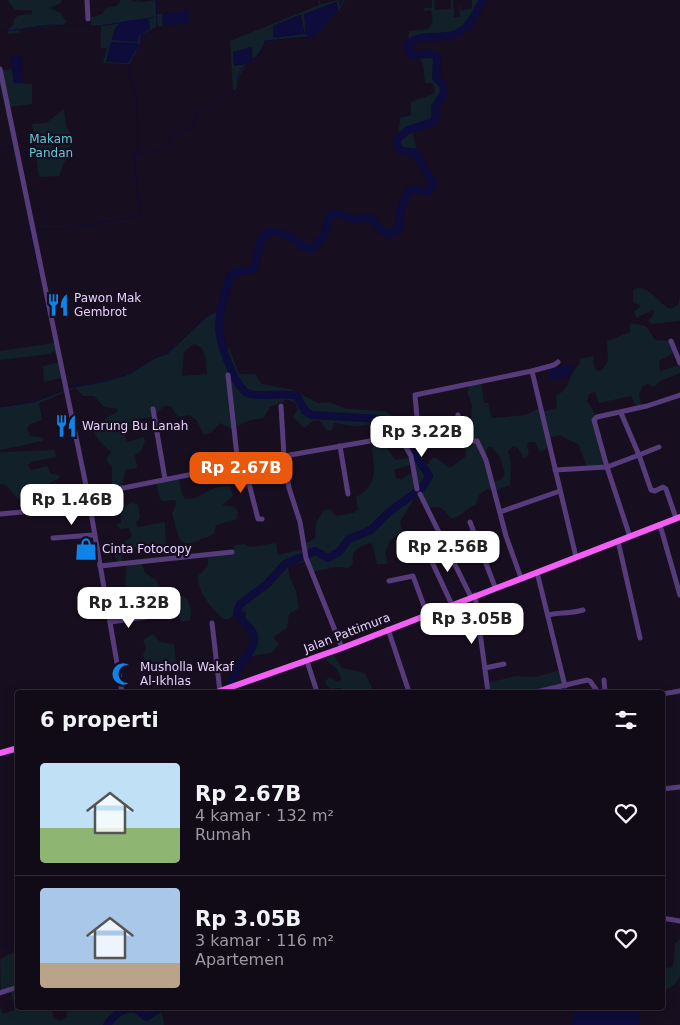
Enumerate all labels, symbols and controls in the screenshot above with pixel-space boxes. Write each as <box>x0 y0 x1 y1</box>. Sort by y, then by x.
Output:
park label: Makam Pandan <box>29 132 73 160</box>
place label: Pawon Mak Gembrot <box>74 291 141 319</box>
restaurant icon: Pawon Mak Gembrot <box>45 292 71 318</box>
restaurant icon: Warung Bu Lanah <box>53 413 79 439</box>
pin: Rp 3.22B <box>370 416 474 458</box>
place label: Warung Bu Lanah <box>82 419 188 433</box>
text: Rp 3.22B <box>381 422 463 441</box>
pin: Rp 2.67B <box>189 452 293 494</box>
text: Rp 2.67B <box>200 458 282 477</box>
pin: Rp 1.46B <box>20 484 124 526</box>
text: Rp 1.46B <box>31 490 113 509</box>
pin: Rp 2.56B <box>396 530 500 573</box>
shop icon: Cinta Fotocopy <box>73 536 99 562</box>
text: Rp 2.56B <box>407 537 489 556</box>
place label: Cinta Fotocopy <box>102 542 192 556</box>
pin: Rp 1.32B <box>77 586 181 629</box>
text: Rp 1.32B <box>88 593 170 612</box>
pin: Rp 3.05B <box>420 602 524 645</box>
text: Rp 3.05B <box>431 609 513 628</box>
street label: Jalan Pattimura <box>301 610 392 656</box>
place label: Musholla Wakaf Al-Ikhlas <box>140 660 235 688</box>
mosque icon: Musholla Wakaf Al-Ikhlas <box>110 661 136 687</box>
icon: filters <box>612 706 640 734</box>
text: 6 properti <box>40 708 159 732</box>
text: Rp 2.67B <box>195 782 301 806</box>
icon: home <box>80 783 140 843</box>
icon: heart <box>612 799 640 827</box>
text: 4 kamar · 132 m² <box>195 806 334 825</box>
text: Rumah <box>195 825 251 844</box>
text: Rp 3.05B <box>195 907 301 931</box>
icon: home <box>80 908 140 968</box>
icon: heart <box>612 924 640 952</box>
text: 3 kamar · 116 m² <box>195 931 334 950</box>
text: Apartemen <box>195 950 284 969</box>

